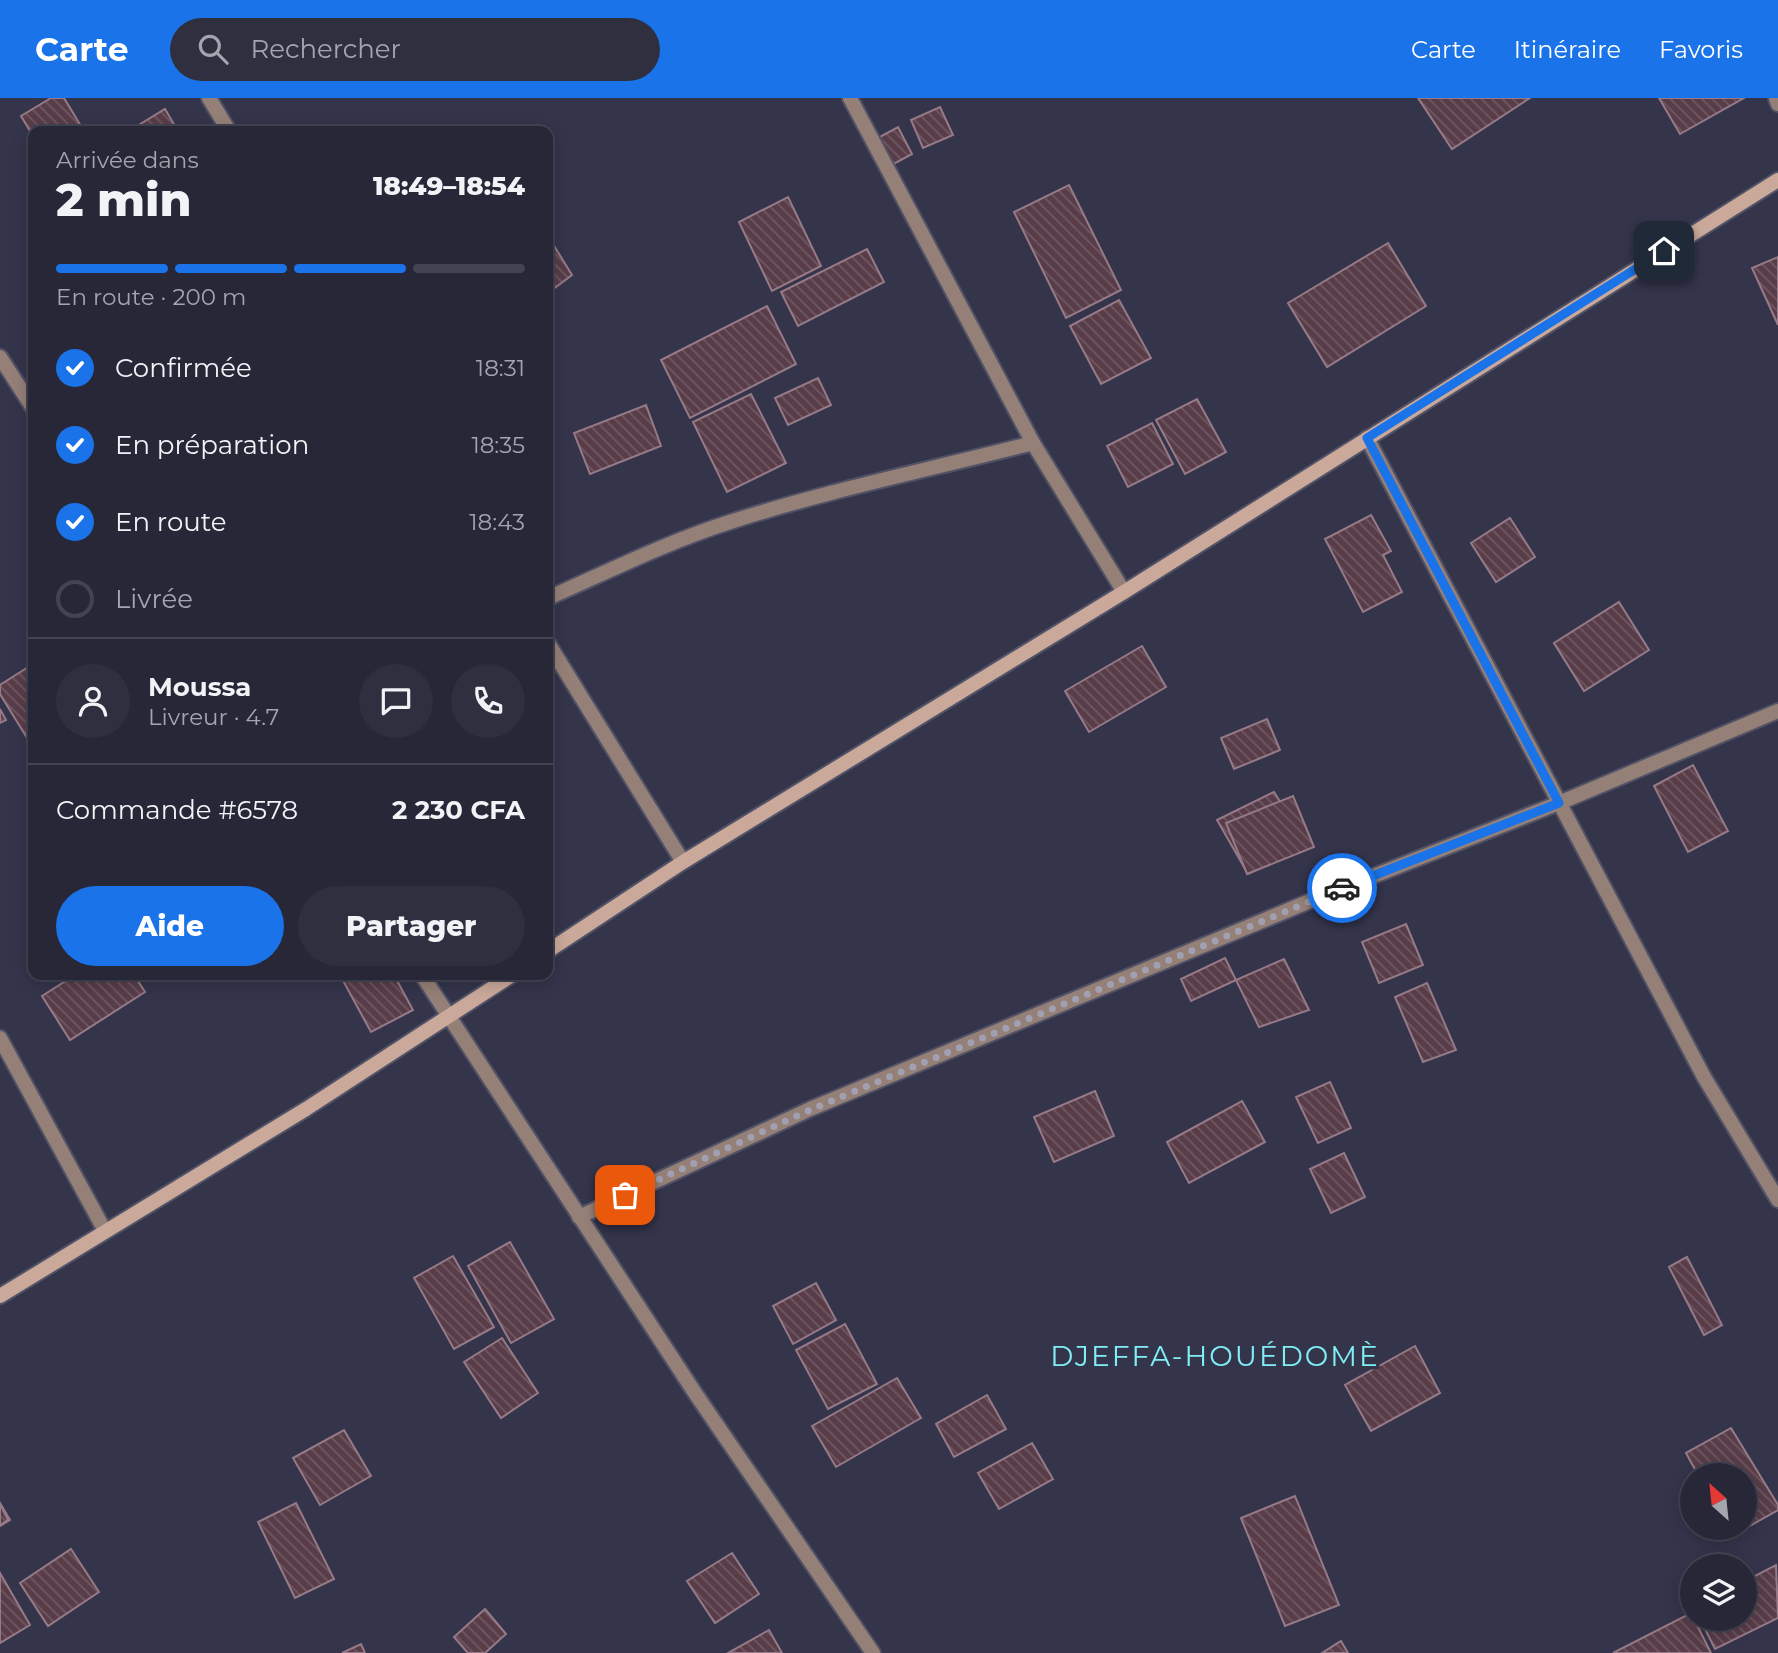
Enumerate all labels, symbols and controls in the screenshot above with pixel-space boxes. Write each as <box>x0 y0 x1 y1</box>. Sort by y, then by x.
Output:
search box <box>170 18 660 81</box>
text: Carte <box>35 29 128 69</box>
icon: search <box>194 30 232 68</box>
text: Rechercher <box>250 33 401 65</box>
text: Carte <box>1411 35 1476 64</box>
text: Itinéraire <box>1514 35 1621 64</box>
text: Favoris <box>1659 35 1743 64</box>
text: Arrivée dans <box>56 146 199 174</box>
text: 18:49–18:54 <box>373 170 525 202</box>
text: 2 min <box>56 171 191 228</box>
pin <box>1634 221 1694 281</box>
icon: home <box>1645 232 1683 270</box>
text: En route · 200 m <box>56 283 246 311</box>
icon: check <box>56 349 94 387</box>
text: Confirmée <box>115 352 252 384</box>
text: 18:31 <box>476 354 525 382</box>
icon: check <box>56 426 94 464</box>
text: En préparation <box>115 429 309 461</box>
text: 18:35 <box>471 431 525 459</box>
icon: check <box>56 503 94 541</box>
text: En route <box>115 506 226 538</box>
text: 18:43 <box>469 508 525 536</box>
text: Livrée <box>115 583 193 615</box>
button: person <box>56 664 130 738</box>
button: chat <box>359 664 433 738</box>
button: phone <box>451 664 525 738</box>
text: Moussa <box>148 671 251 703</box>
text: Livreur · 4.7 <box>148 703 279 731</box>
text: Commande #6578 <box>56 794 298 826</box>
text: 2 230 CFA <box>392 794 525 826</box>
courier <box>1307 853 1377 923</box>
icon: car <box>1323 869 1361 907</box>
button: Aide <box>56 886 284 966</box>
button: Partager <box>298 886 525 966</box>
pin <box>595 1165 655 1225</box>
icon: bag <box>606 1176 644 1214</box>
district label: DJEFFA-HOUÉDOMÈ <box>1050 1339 1380 1373</box>
north arrow <box>1680 1463 1757 1540</box>
map controls <box>1680 1463 1757 1631</box>
button: layers <box>1680 1554 1757 1631</box>

